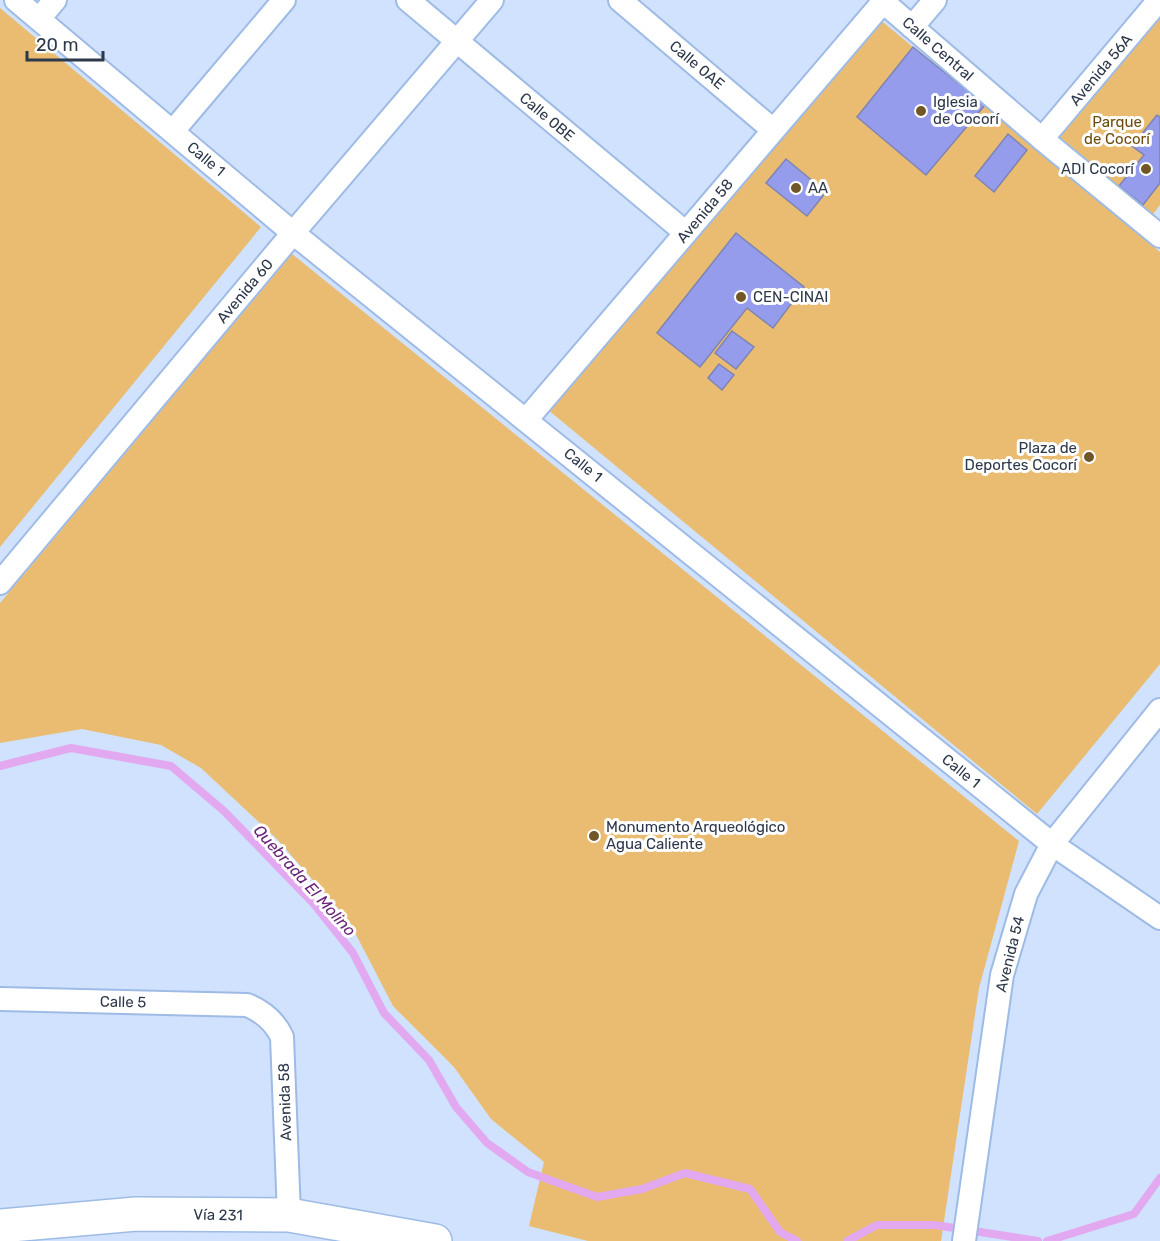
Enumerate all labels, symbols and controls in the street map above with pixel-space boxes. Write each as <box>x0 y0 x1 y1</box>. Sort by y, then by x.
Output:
street label: Calle Central <box>899 13 977 85</box>
scale bar <box>27 24 104 62</box>
street label: Avenida 56A <box>1066 31 1136 109</box>
text: 20 m <box>36 34 78 56</box>
street label: Calle 0AE <box>666 37 728 93</box>
street label: Calle 0BE <box>516 89 578 145</box>
place label: Iglesia de Cocorí <box>933 93 1000 128</box>
marker: Iglesia de Cocorí <box>914 104 928 118</box>
park label: Parque de Cocorí <box>1084 113 1151 148</box>
street label: Calle 1 <box>183 138 229 180</box>
place label: ADI Cocorí <box>1061 160 1135 178</box>
marker: ADI Cocorí <box>1139 162 1153 176</box>
street label: Avenida 58 <box>673 175 737 247</box>
place label: AA <box>808 179 828 197</box>
marker: AA <box>789 181 803 195</box>
street label: Avenida 60 <box>213 255 277 327</box>
place label: CEN-CINAI <box>753 288 828 306</box>
marker: CEN-CINAI <box>734 290 748 304</box>
place label: Plaza de Deportes Cocorí <box>965 439 1078 474</box>
street label: Calle 1 <box>560 444 606 486</box>
marker: Plaza de Deportes Cocorí <box>1082 450 1096 464</box>
street label: Calle 1 <box>938 750 984 792</box>
place label: Monumento Arqueológico Agua Caliente <box>606 818 785 853</box>
water label: Quebrada El Molino <box>250 821 360 940</box>
marker: Monumento Arqueológico Agua Caliente <box>587 829 601 843</box>
street label: Avenida 54 <box>992 914 1028 994</box>
street label: Calle 5 <box>100 993 147 1011</box>
street label: Avenida 58 <box>275 1063 295 1141</box>
street label: Vía 231 <box>193 1206 243 1224</box>

